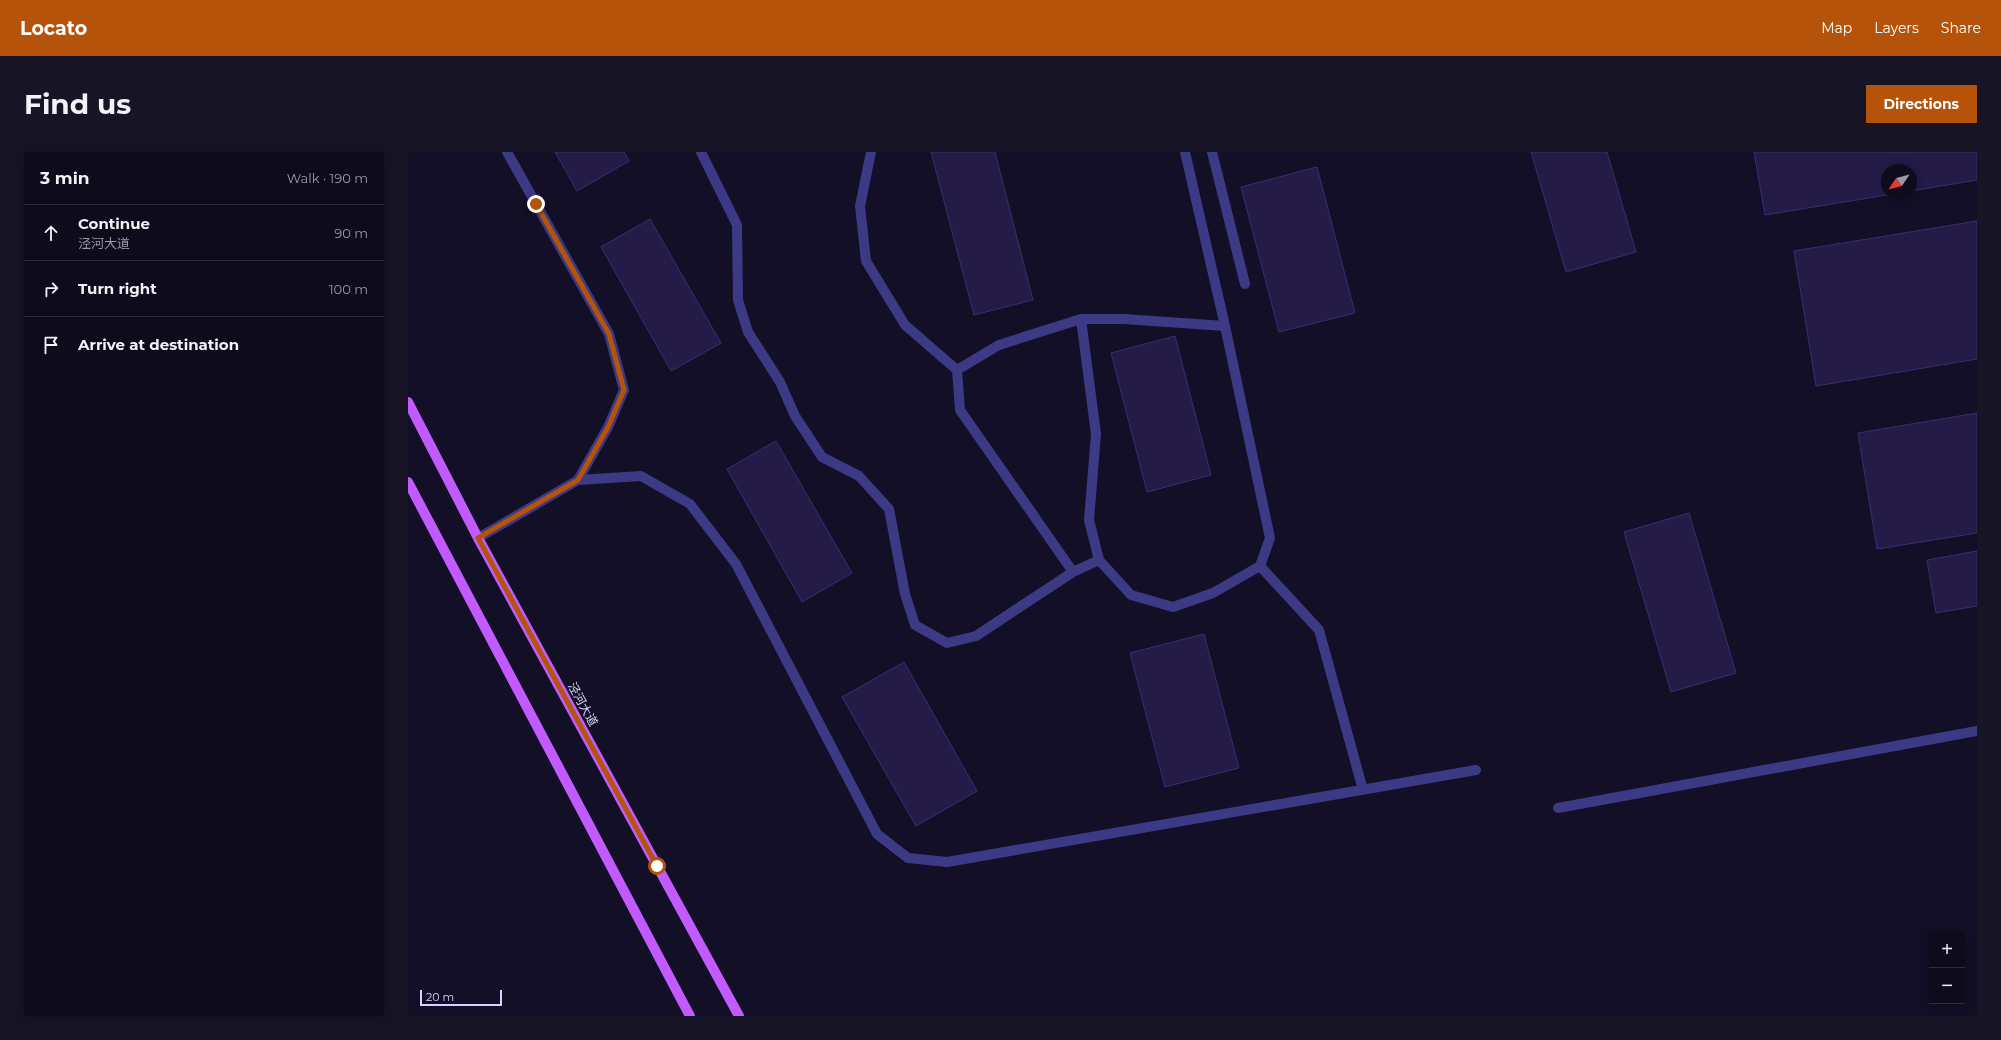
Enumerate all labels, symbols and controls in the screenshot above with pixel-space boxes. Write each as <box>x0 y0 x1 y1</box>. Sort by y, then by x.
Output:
text: Locato <box>20 17 87 40</box>
text: Map <box>1821 19 1852 37</box>
text: Layers <box>1874 19 1919 37</box>
text: Share <box>1941 19 1981 37</box>
button: Directions <box>1866 85 1977 123</box>
text: Find us <box>24 87 131 121</box>
north arrow <box>1881 164 1917 200</box>
text: 3 min <box>40 168 90 188</box>
text: Walk · 190 m <box>287 170 368 186</box>
route end <box>527 195 545 213</box>
text: Continue <box>78 214 150 233</box>
icon: ahead <box>40 222 62 244</box>
text: 90 m <box>334 225 368 241</box>
text: 泾河大道 <box>78 235 130 251</box>
icon: right <box>40 278 62 300</box>
text: Turn right <box>78 279 157 298</box>
text: 100 m <box>329 281 368 297</box>
icon: arrive <box>40 334 62 356</box>
text: Arrive at destination <box>78 335 239 354</box>
street label: 泾河大道 <box>565 679 601 729</box>
route start <box>648 857 666 875</box>
map controls <box>1929 932 1965 1004</box>
button: + <box>1929 932 1965 968</box>
button: − <box>1929 968 1965 1004</box>
scale bar <box>420 988 502 1007</box>
text: 20 m <box>426 990 454 1004</box>

